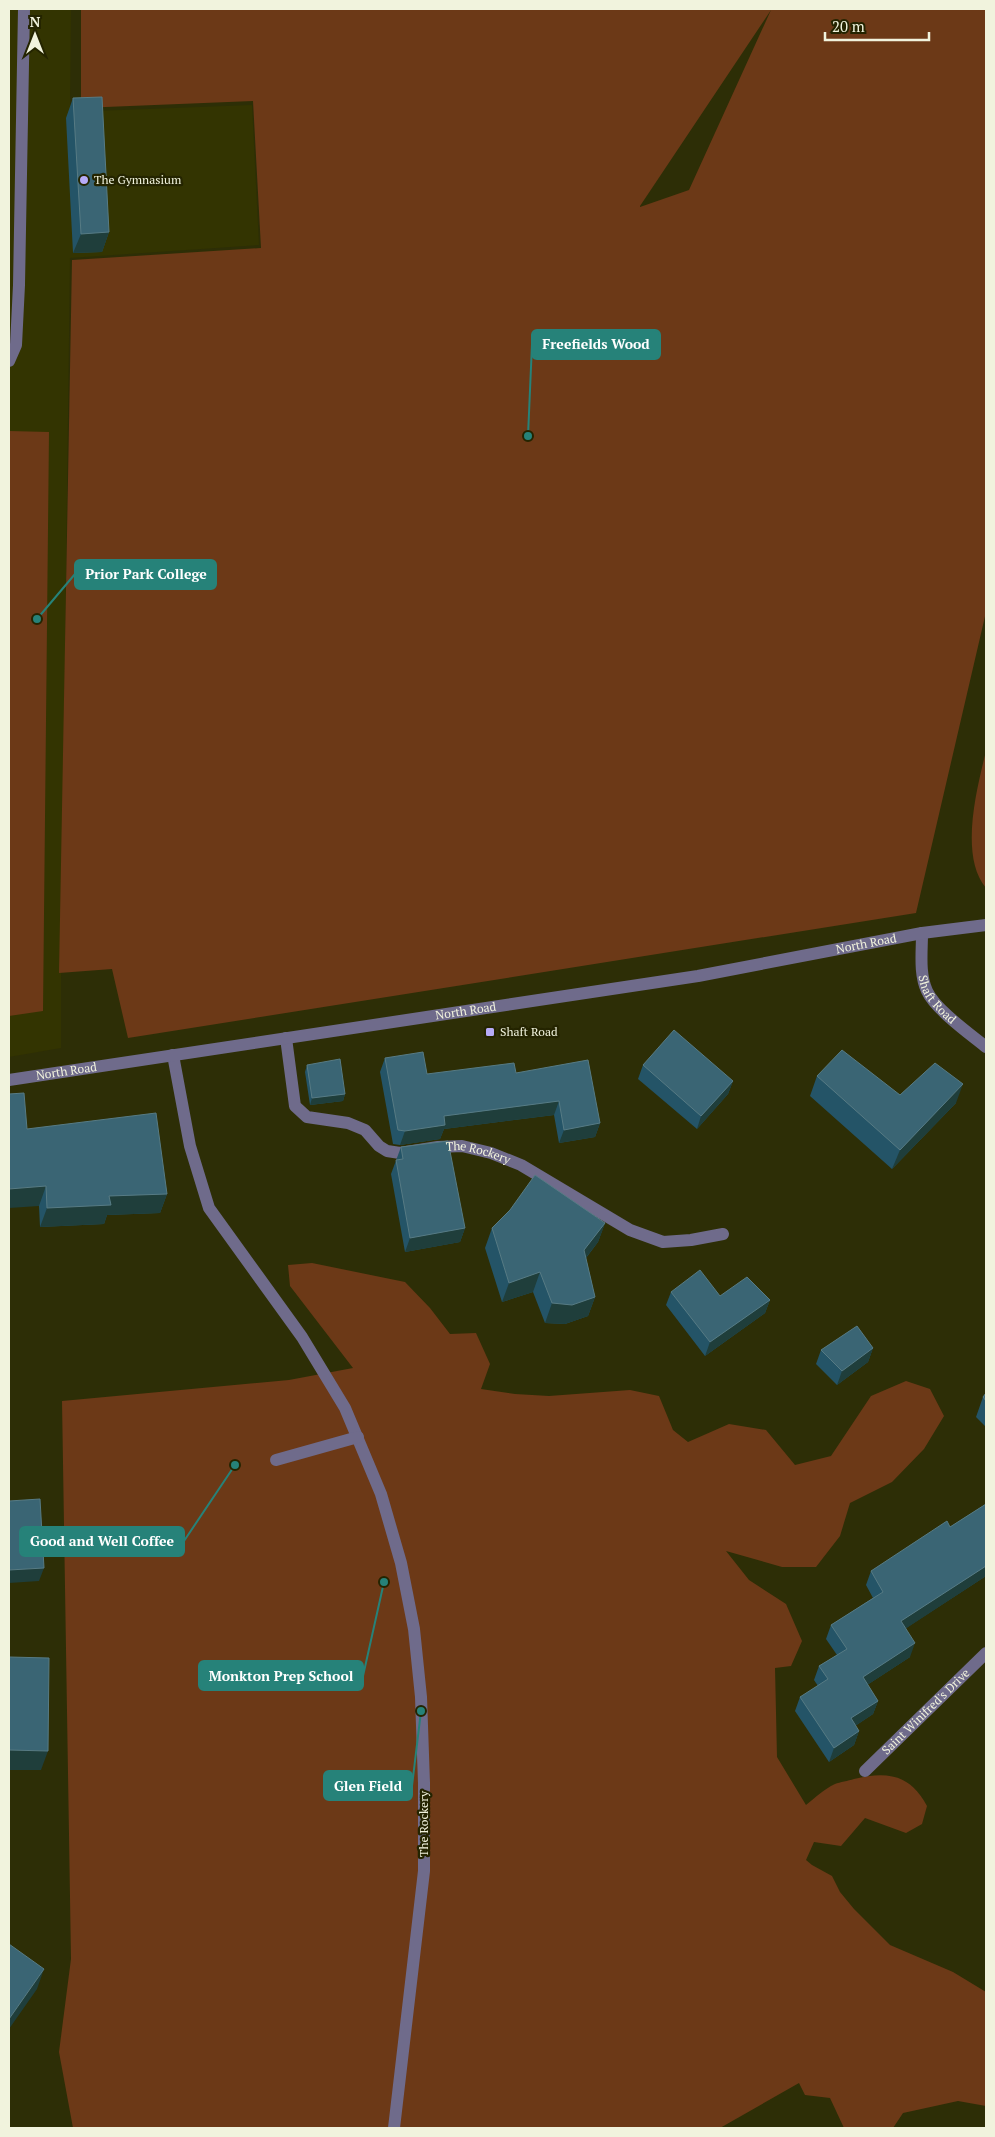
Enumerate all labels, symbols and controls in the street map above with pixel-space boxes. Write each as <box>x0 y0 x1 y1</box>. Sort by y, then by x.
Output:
north arrow <box>10 10 60 60</box>
scale bar <box>825 10 929 42</box>
text: N <box>30 12 41 31</box>
text: 20 m <box>832 16 865 36</box>
place label: The Gymnasium <box>94 172 182 187</box>
marker: The Gymnasium <box>78 174 90 186</box>
callout: Freefields Wood <box>532 330 660 359</box>
text: Freefields Wood <box>542 334 650 353</box>
callout: Prior Park College <box>75 560 216 589</box>
text: Prior Park College <box>85 564 207 583</box>
street label: North Road <box>835 930 898 956</box>
street label: Shaft Road <box>916 974 960 1027</box>
street label: North Road <box>434 999 497 1023</box>
place label: Shaft Road <box>500 1024 558 1039</box>
marker: Shaft Road <box>484 1026 496 1038</box>
street label: North Road <box>35 1059 98 1083</box>
street label: The Rockery <box>446 1138 514 1167</box>
callout: Good and Well Coffee <box>20 1527 184 1556</box>
text: Good and Well Coffee <box>30 1531 175 1550</box>
callout: Monkton Prep School <box>199 1661 363 1690</box>
street label: Saint Winifred's Drive <box>878 1665 973 1757</box>
text: Monkton Prep School <box>209 1666 354 1685</box>
callout: Glen Field <box>324 1771 412 1800</box>
text: Glen Field <box>334 1776 403 1795</box>
street label: The Rockery <box>416 1790 431 1857</box>

